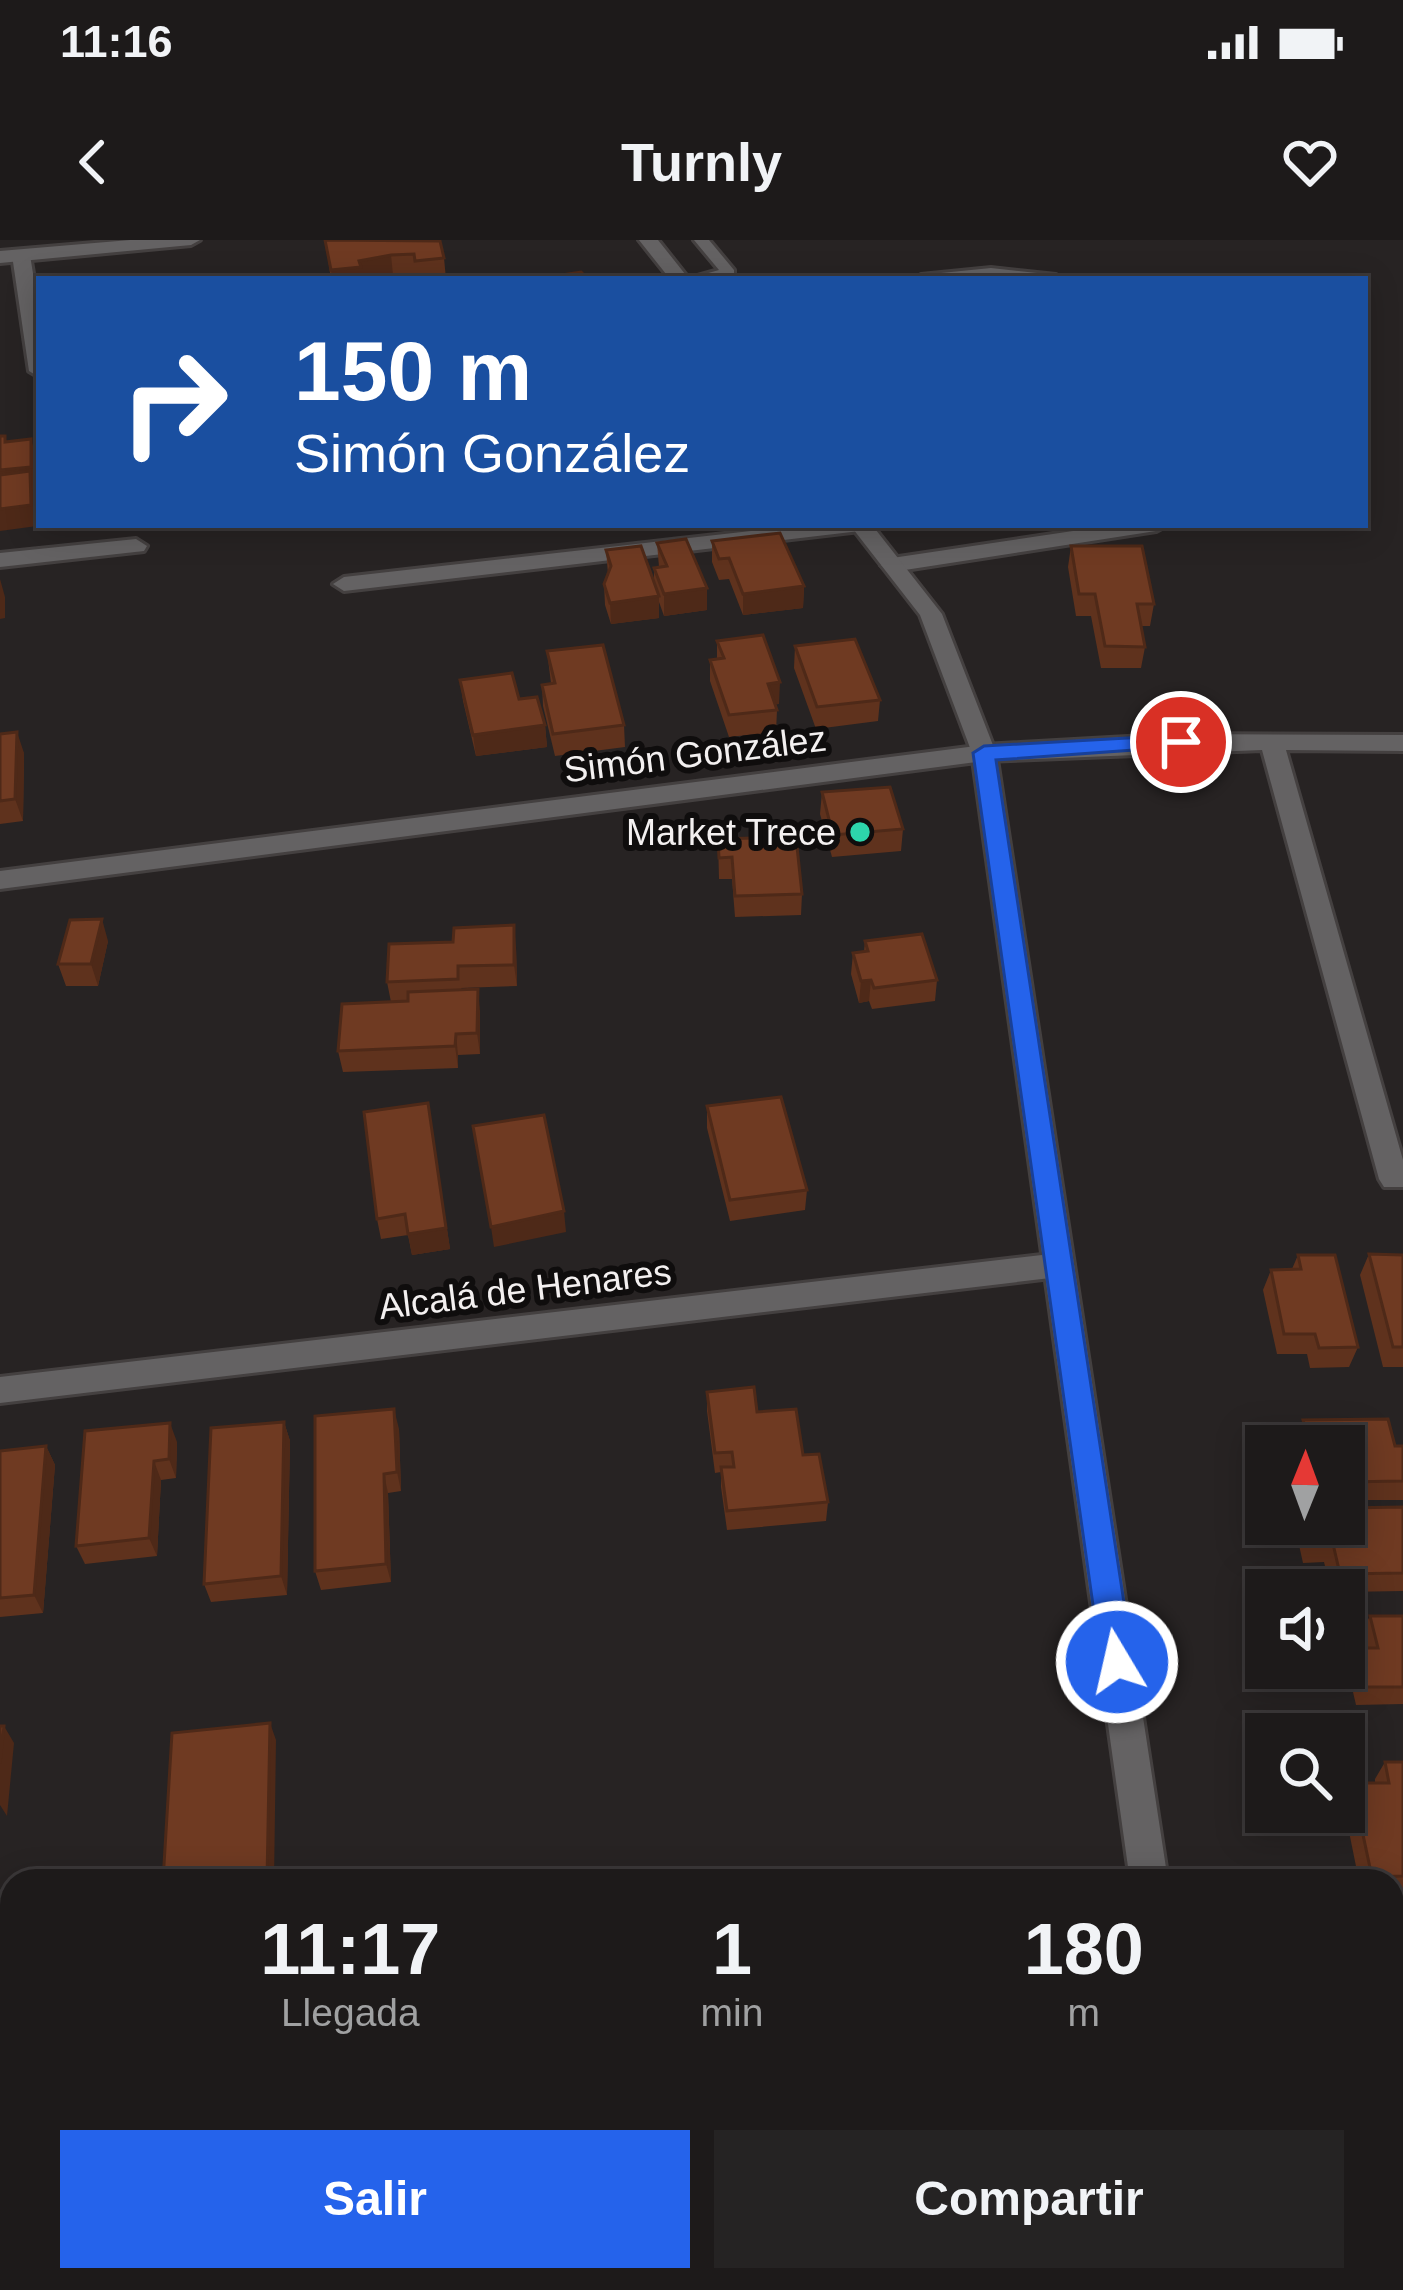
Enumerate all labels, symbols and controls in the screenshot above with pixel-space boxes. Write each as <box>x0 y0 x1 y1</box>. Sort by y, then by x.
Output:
text: 11:16 <box>60 16 173 67</box>
icon: back <box>60 129 126 195</box>
icon: heart <box>1277 129 1343 195</box>
text: Turnly <box>621 132 782 192</box>
icon: right <box>96 324 252 480</box>
text: 150 m <box>294 324 532 418</box>
text: Simón González <box>294 423 690 483</box>
pin <box>1130 691 1232 793</box>
icon: arrive <box>1148 709 1214 775</box>
street label: Simón González <box>561 718 829 790</box>
place label: Market Trece <box>626 812 836 853</box>
marker: Market Trece <box>847 819 873 845</box>
street label: Alcalá de Henares <box>377 1251 673 1327</box>
north arrow <box>1245 1425 1365 1545</box>
map controls <box>1245 1425 1365 1833</box>
button: sound <box>1245 1569 1365 1689</box>
position arrow <box>1054 1599 1180 1725</box>
button: search <box>1245 1713 1365 1833</box>
text: 11:17 <box>260 1909 440 1989</box>
text: 1 <box>712 1909 752 1989</box>
text: 180 <box>1024 1909 1144 1989</box>
text: Llegada <box>281 1991 420 2034</box>
text: min <box>701 1991 763 2034</box>
text: m <box>1067 1991 1100 2034</box>
button: Salir <box>60 2130 690 2268</box>
button: Compartir <box>714 2130 1344 2268</box>

